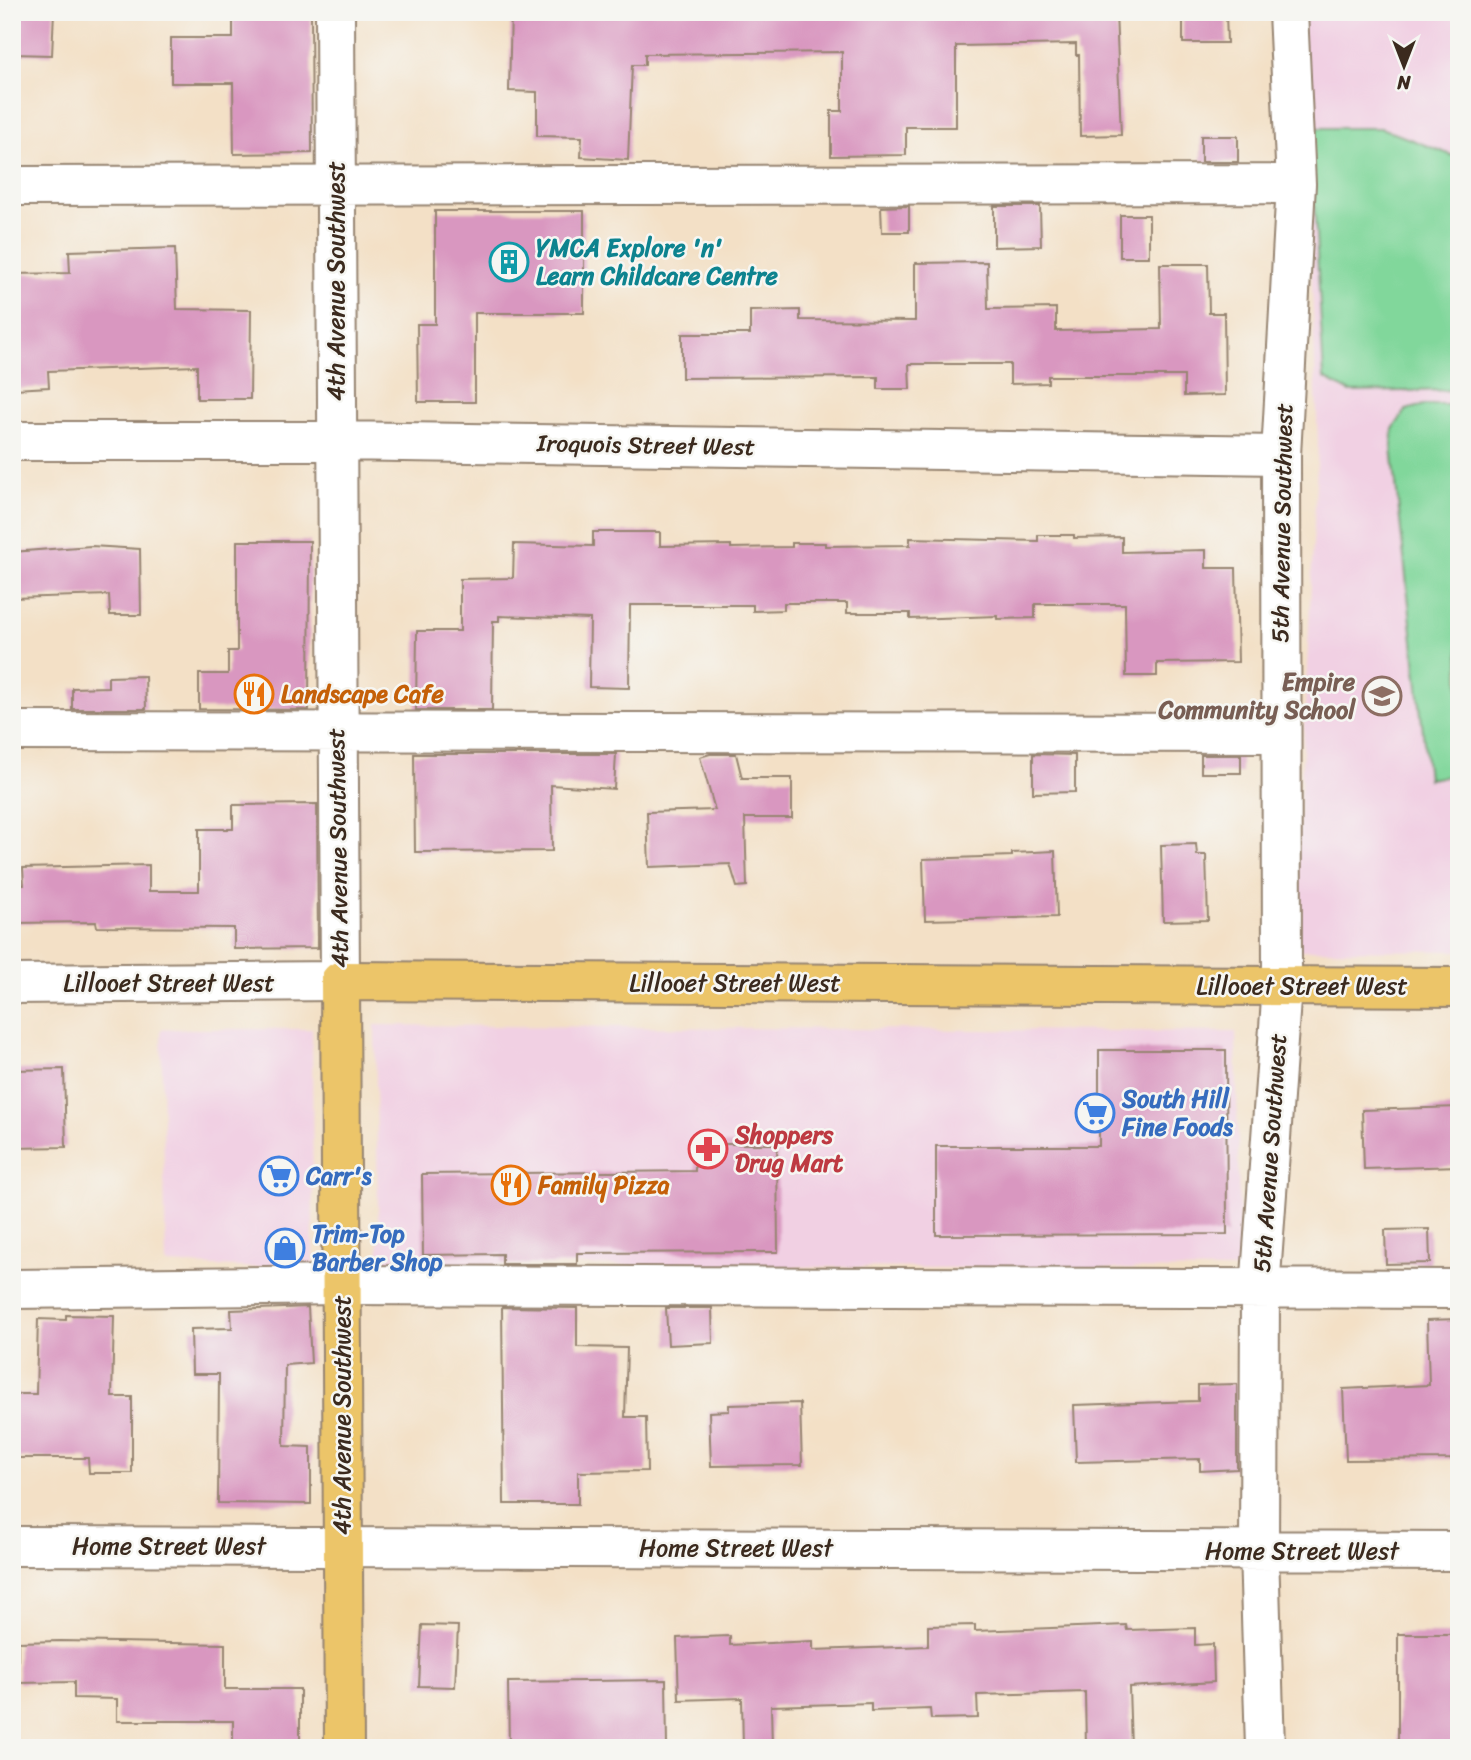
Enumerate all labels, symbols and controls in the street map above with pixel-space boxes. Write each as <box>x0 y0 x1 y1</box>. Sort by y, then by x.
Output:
north arrow <box>1370 32 1440 102</box>
text: N <box>1397 66 1412 99</box>
street label: 4th Avenue Southwest <box>315 161 357 401</box>
place label: YMCA Explore 'n' Learn Childcare Centre <box>536 227 779 297</box>
building icon: YMCA Explore 'n' Learn Childcare Centre <box>488 241 530 283</box>
street label: 5th Avenue Southwest <box>1259 403 1305 643</box>
street label: Iroquois Street West <box>536 422 755 468</box>
place label: Empire Community School <box>1157 661 1356 731</box>
restaurant icon: Landscape Cafe <box>233 673 275 715</box>
place label: Landscape Cafe <box>281 673 445 715</box>
school or university icon: Empire Community School <box>1361 675 1403 717</box>
street label: 4th Avenue Southwest <box>315 728 361 968</box>
street label: Lillooet Street West <box>63 962 275 1004</box>
street label: Lillooet Street West <box>629 962 841 1004</box>
street label: Lillooet Street West <box>1196 965 1408 1007</box>
street label: 5th Avenue Southwest <box>1241 1032 1299 1274</box>
place label: South Hill Fine Foods <box>1121 1078 1234 1148</box>
supermarket icon: South Hill Fine Foods <box>1074 1092 1116 1134</box>
place label: Shoppers Drug Mart <box>734 1114 844 1184</box>
pharmacy icon: Shoppers Drug Mart <box>687 1128 729 1170</box>
supermarket icon: Carr's <box>258 1155 300 1197</box>
place label: Carr's <box>305 1155 373 1197</box>
restaurant icon: Family Pizza <box>490 1164 532 1206</box>
place label: Family Pizza <box>537 1164 670 1206</box>
place label: Trim-Top Barber Shop <box>312 1213 443 1283</box>
shop icon: Trim-Top Barber Shop <box>264 1227 306 1269</box>
street label: 4th Avenue Southwest <box>321 1295 363 1535</box>
street label: Home Street West <box>72 1525 267 1567</box>
street label: Home Street West <box>639 1527 834 1569</box>
street label: Home Street West <box>1205 1530 1400 1572</box>

